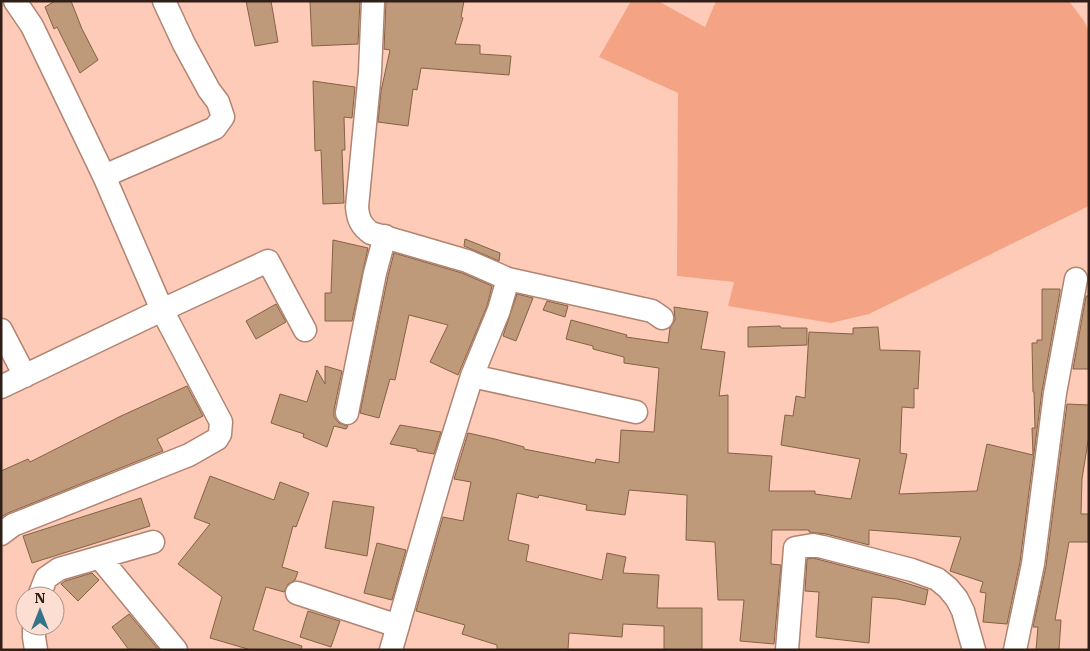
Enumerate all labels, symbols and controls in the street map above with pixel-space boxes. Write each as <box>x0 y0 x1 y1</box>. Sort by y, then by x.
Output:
north arrow <box>15 586 65 636</box>
text: N <box>34 589 46 607</box>

